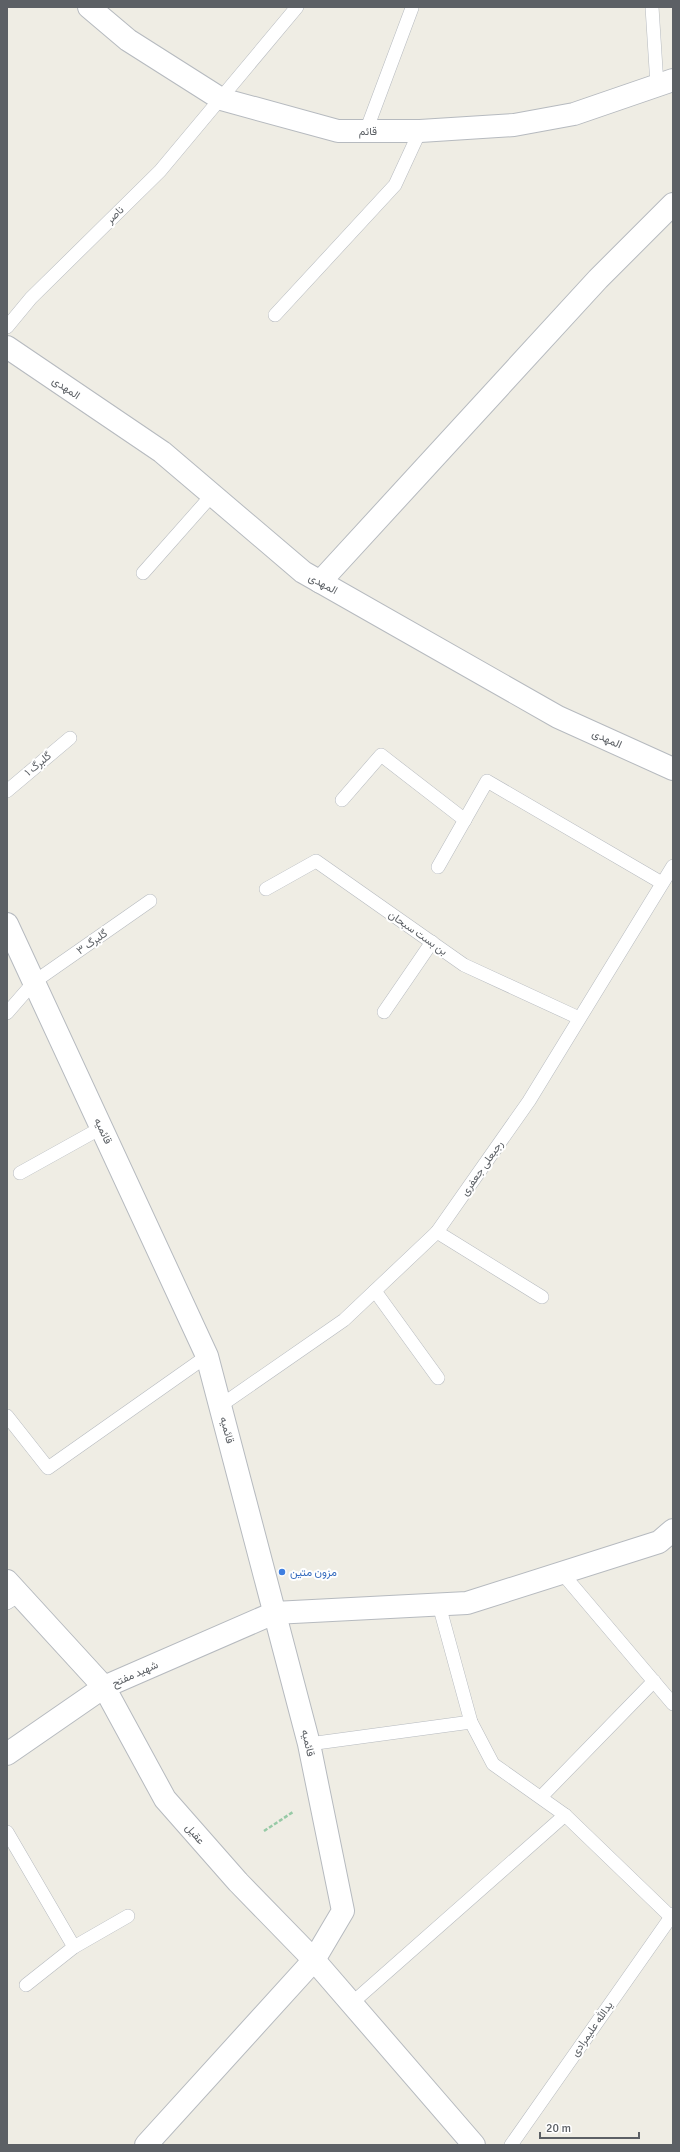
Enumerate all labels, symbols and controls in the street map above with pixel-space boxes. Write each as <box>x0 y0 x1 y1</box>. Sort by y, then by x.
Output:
street label: قائم <box>359 125 377 139</box>
street label: ناصر <box>103 204 126 227</box>
street label: المهدی <box>49 374 83 402</box>
street label: المهدی <box>306 571 340 597</box>
street label: المهدی <box>590 727 624 751</box>
street label: گلبرگ ۱ <box>22 749 54 779</box>
street label: بن بست سبحان <box>386 908 450 958</box>
street label: گلبرگ ۳ <box>74 927 110 957</box>
street label: قائمیه <box>91 1116 115 1146</box>
street label: رجبعلی جعفری <box>458 1138 506 1198</box>
street label: قائمیه <box>217 1415 237 1445</box>
place label: مزون متین <box>290 1566 337 1579</box>
marker: مزون متین <box>277 1567 287 1577</box>
street label: شهید مفتح <box>110 1658 161 1691</box>
street label: قائمیه <box>299 1728 317 1758</box>
street label: عقیل <box>183 1821 208 1847</box>
street label: یدالله علیمرادی <box>568 1999 616 2059</box>
scale bar <box>540 2114 639 2140</box>
text: 20 m <box>546 2121 571 2136</box>

